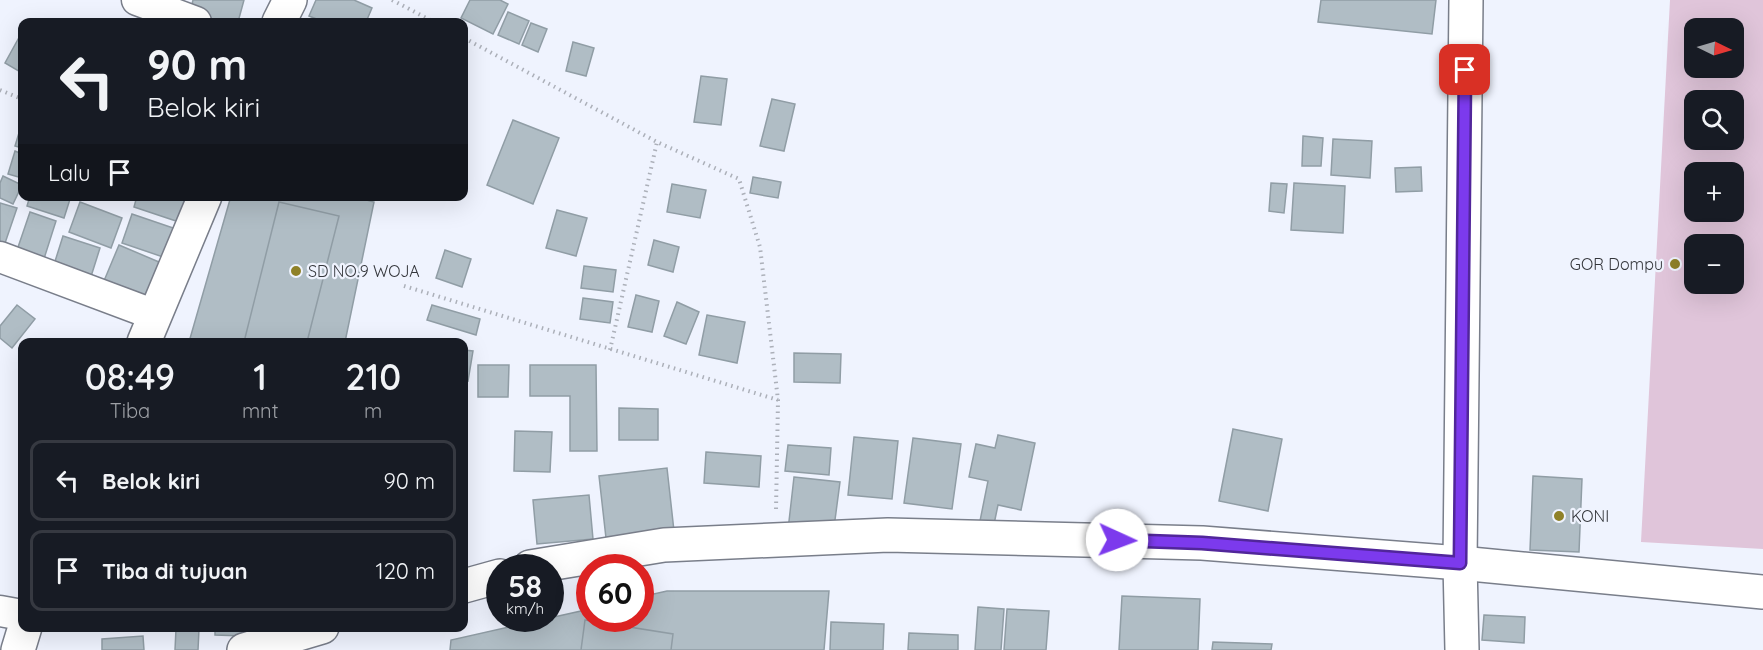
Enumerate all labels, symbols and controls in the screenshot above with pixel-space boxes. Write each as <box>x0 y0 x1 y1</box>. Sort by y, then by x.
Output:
north arrow <box>1684 18 1744 78</box>
map controls <box>1684 18 1744 294</box>
text: 90 m <box>147 38 247 91</box>
icon: left <box>48 42 126 120</box>
pin <box>1439 44 1490 95</box>
icon: arrive <box>1448 53 1481 86</box>
text: Belok kiri <box>147 90 260 124</box>
button: search <box>1684 90 1744 150</box>
icon: arrive <box>103 156 136 189</box>
text: Lalu <box>48 159 91 187</box>
button: + <box>1684 162 1744 222</box>
button: − <box>1684 234 1744 294</box>
place label: GOR Dompu <box>1570 254 1663 274</box>
marker: GOR Dompu <box>1668 257 1682 271</box>
place label: SD NO.9 WOJA <box>308 261 420 281</box>
marker: SD NO.9 WOJA <box>289 264 303 278</box>
text: 08:49 <box>85 354 175 399</box>
text: 1 <box>253 354 267 399</box>
text: 210 <box>345 354 401 399</box>
text: Tiba <box>110 398 150 423</box>
text: mnt <box>242 398 278 423</box>
text: m <box>364 398 382 423</box>
icon: left <box>51 464 84 497</box>
text: Belok kiri <box>102 467 200 495</box>
text: 90 m <box>384 467 435 495</box>
place label: KONI <box>1571 506 1609 526</box>
position arrow <box>1085 508 1149 572</box>
marker: KONI <box>1552 509 1566 523</box>
icon: arrive <box>51 554 84 587</box>
speed limit sign: 60 <box>576 554 654 632</box>
text: Tiba di tujuan <box>102 557 248 585</box>
text: 120 m <box>376 557 435 585</box>
text: 58 <box>508 567 542 605</box>
text: km/h <box>506 599 544 618</box>

